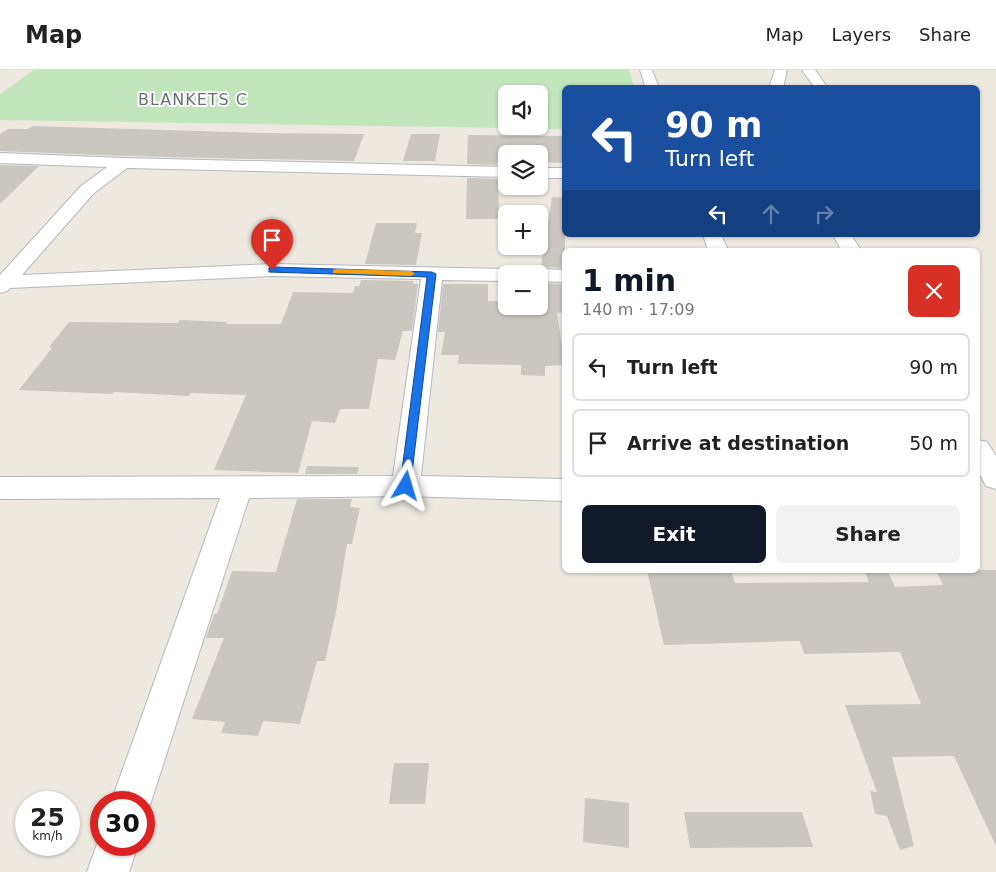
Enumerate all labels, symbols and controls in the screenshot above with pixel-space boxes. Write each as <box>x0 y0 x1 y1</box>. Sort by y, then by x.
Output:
text: Map <box>25 21 82 49</box>
text: Map <box>765 24 803 45</box>
text: Layers <box>831 24 891 45</box>
text: Share <box>919 24 971 45</box>
map controls <box>498 85 548 315</box>
button: sound <box>498 85 548 135</box>
district label: BLANKETS C <box>138 90 248 109</box>
icon: left <box>582 105 647 170</box>
text: 90 m <box>665 105 762 145</box>
button: layers <box>498 145 548 195</box>
text: Turn left <box>665 146 754 171</box>
icon: left <box>704 200 732 228</box>
icon: ahead <box>757 200 785 228</box>
icon: right <box>810 200 838 228</box>
button: + <box>498 205 548 255</box>
pin <box>251 219 293 270</box>
icon: arrive <box>258 226 286 254</box>
text: 1 min <box>582 263 676 298</box>
button: − <box>498 265 548 315</box>
button: close <box>908 265 960 317</box>
text: 140 m · 17:09 <box>582 300 695 319</box>
icon: left <box>584 353 612 381</box>
text: Turn left <box>627 356 718 378</box>
text: 90 m <box>909 356 958 378</box>
icon: arrive <box>584 429 612 457</box>
text: Arrive at destination <box>627 432 849 454</box>
text: 50 m <box>909 432 958 454</box>
position arrow <box>379 459 431 511</box>
button: Exit <box>582 505 766 563</box>
button: Share <box>776 505 960 563</box>
speed limit sign: 30 <box>90 791 155 856</box>
text: 25 <box>30 803 65 832</box>
text: km/h <box>32 829 63 843</box>

